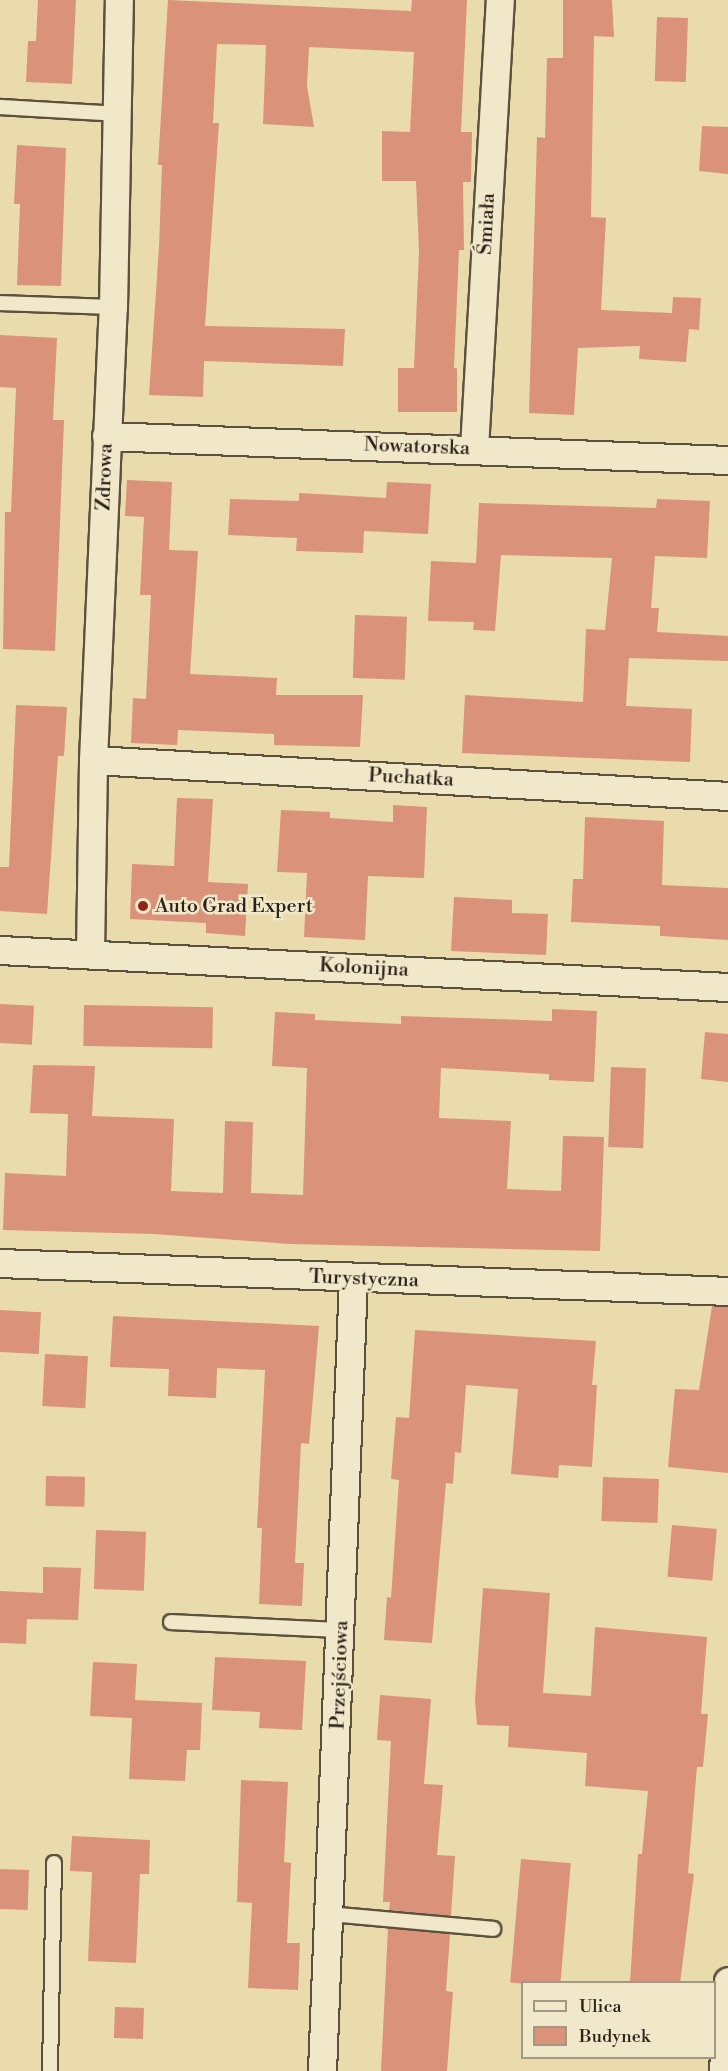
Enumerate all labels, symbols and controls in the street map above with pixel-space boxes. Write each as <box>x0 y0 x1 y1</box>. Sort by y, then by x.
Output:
street label: Śmiała <box>473 193 501 255</box>
street label: Nowatorska <box>363 433 471 461</box>
street label: Zdrowa <box>92 443 118 511</box>
street label: Puchatka <box>368 764 454 792</box>
place label: Auto Grad Expert <box>155 894 313 918</box>
marker: Auto Grad Expert <box>136 899 150 913</box>
street label: Kolonijna <box>319 954 409 982</box>
street label: Turystyczna <box>309 1265 419 1293</box>
street label: Przejściowa <box>326 1620 354 1730</box>
legend <box>521 1981 716 2059</box>
text: Ulica <box>579 1995 622 2018</box>
text: Budynek <box>579 2025 650 2048</box>

